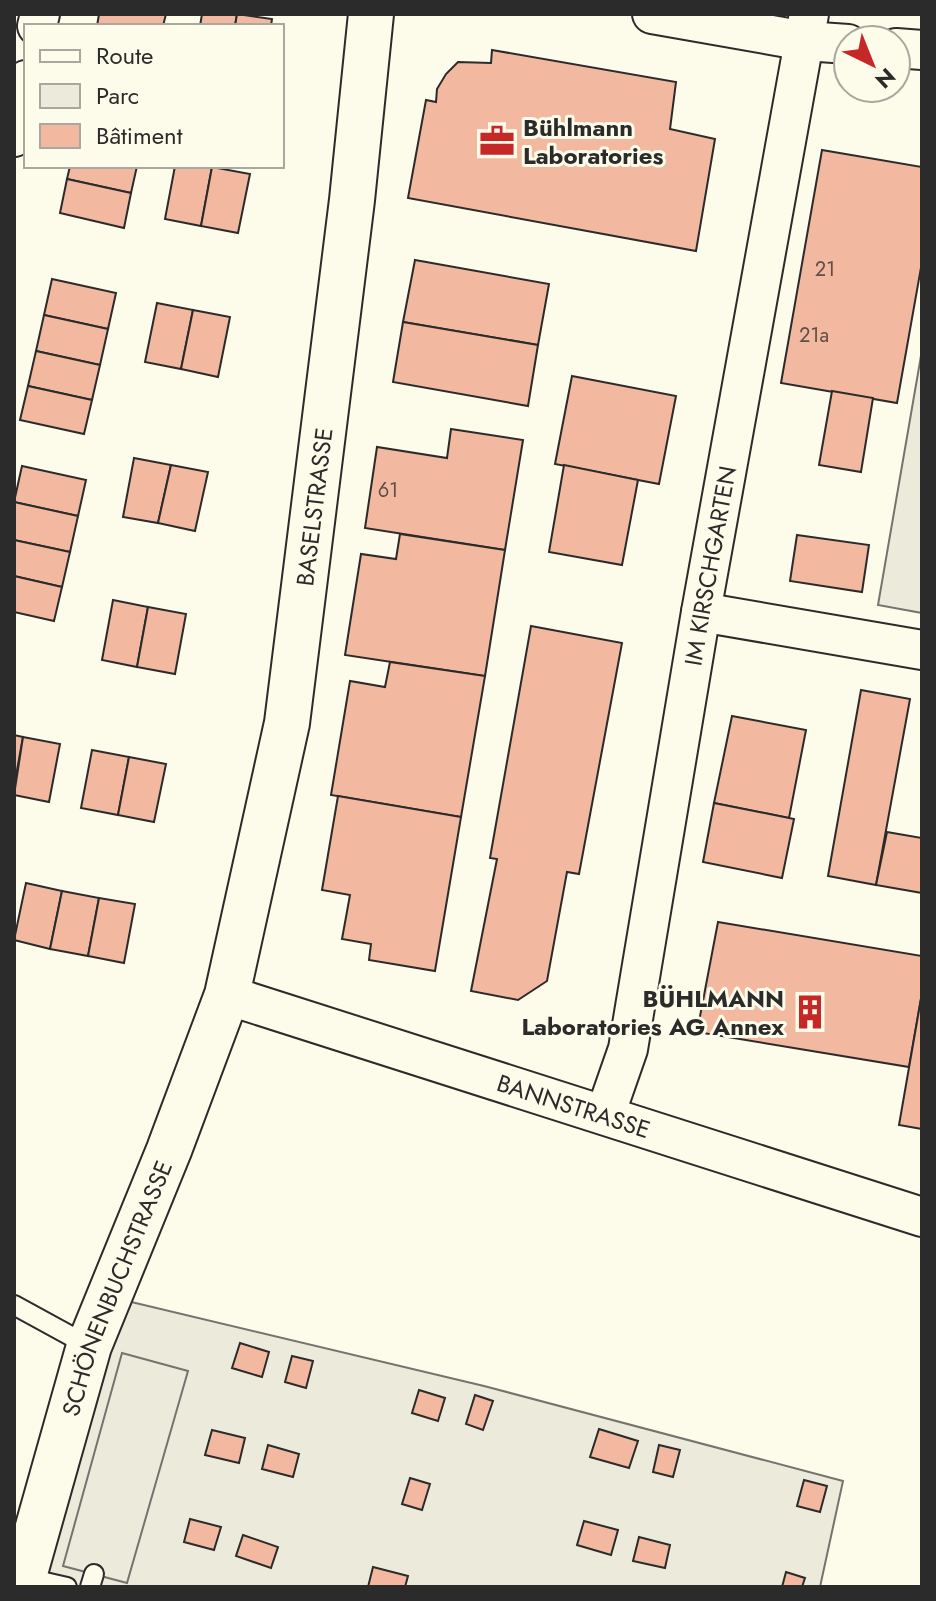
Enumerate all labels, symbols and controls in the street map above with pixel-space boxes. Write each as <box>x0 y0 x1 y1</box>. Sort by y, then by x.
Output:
legend <box>24 24 284 168</box>
north arrow <box>832 24 912 104</box>
text: Route <box>96 38 153 73</box>
text: N <box>868 61 903 96</box>
text: Parc <box>96 78 139 113</box>
place label: Bühlmann Laboratories <box>523 110 663 173</box>
text: Bâtiment <box>96 118 183 153</box>
office icon: Bühlmann Laboratories <box>478 122 516 160</box>
house number: 21 <box>815 255 835 284</box>
house number: 21a <box>799 321 829 350</box>
street label: BASELSTRASSE <box>287 426 341 588</box>
street label: IM KIRSCHGARTEN <box>675 463 745 668</box>
house number: 61 <box>378 476 398 505</box>
place label: BÜHLMANN Laboratories AG Annex <box>521 981 784 1044</box>
building icon: BÜHLMANN Laboratories AG Annex <box>791 993 829 1031</box>
street label: BANNSTRASSE <box>493 1065 655 1147</box>
street label: SCHÖNENBUCHSTRASSE <box>53 1155 181 1420</box>

